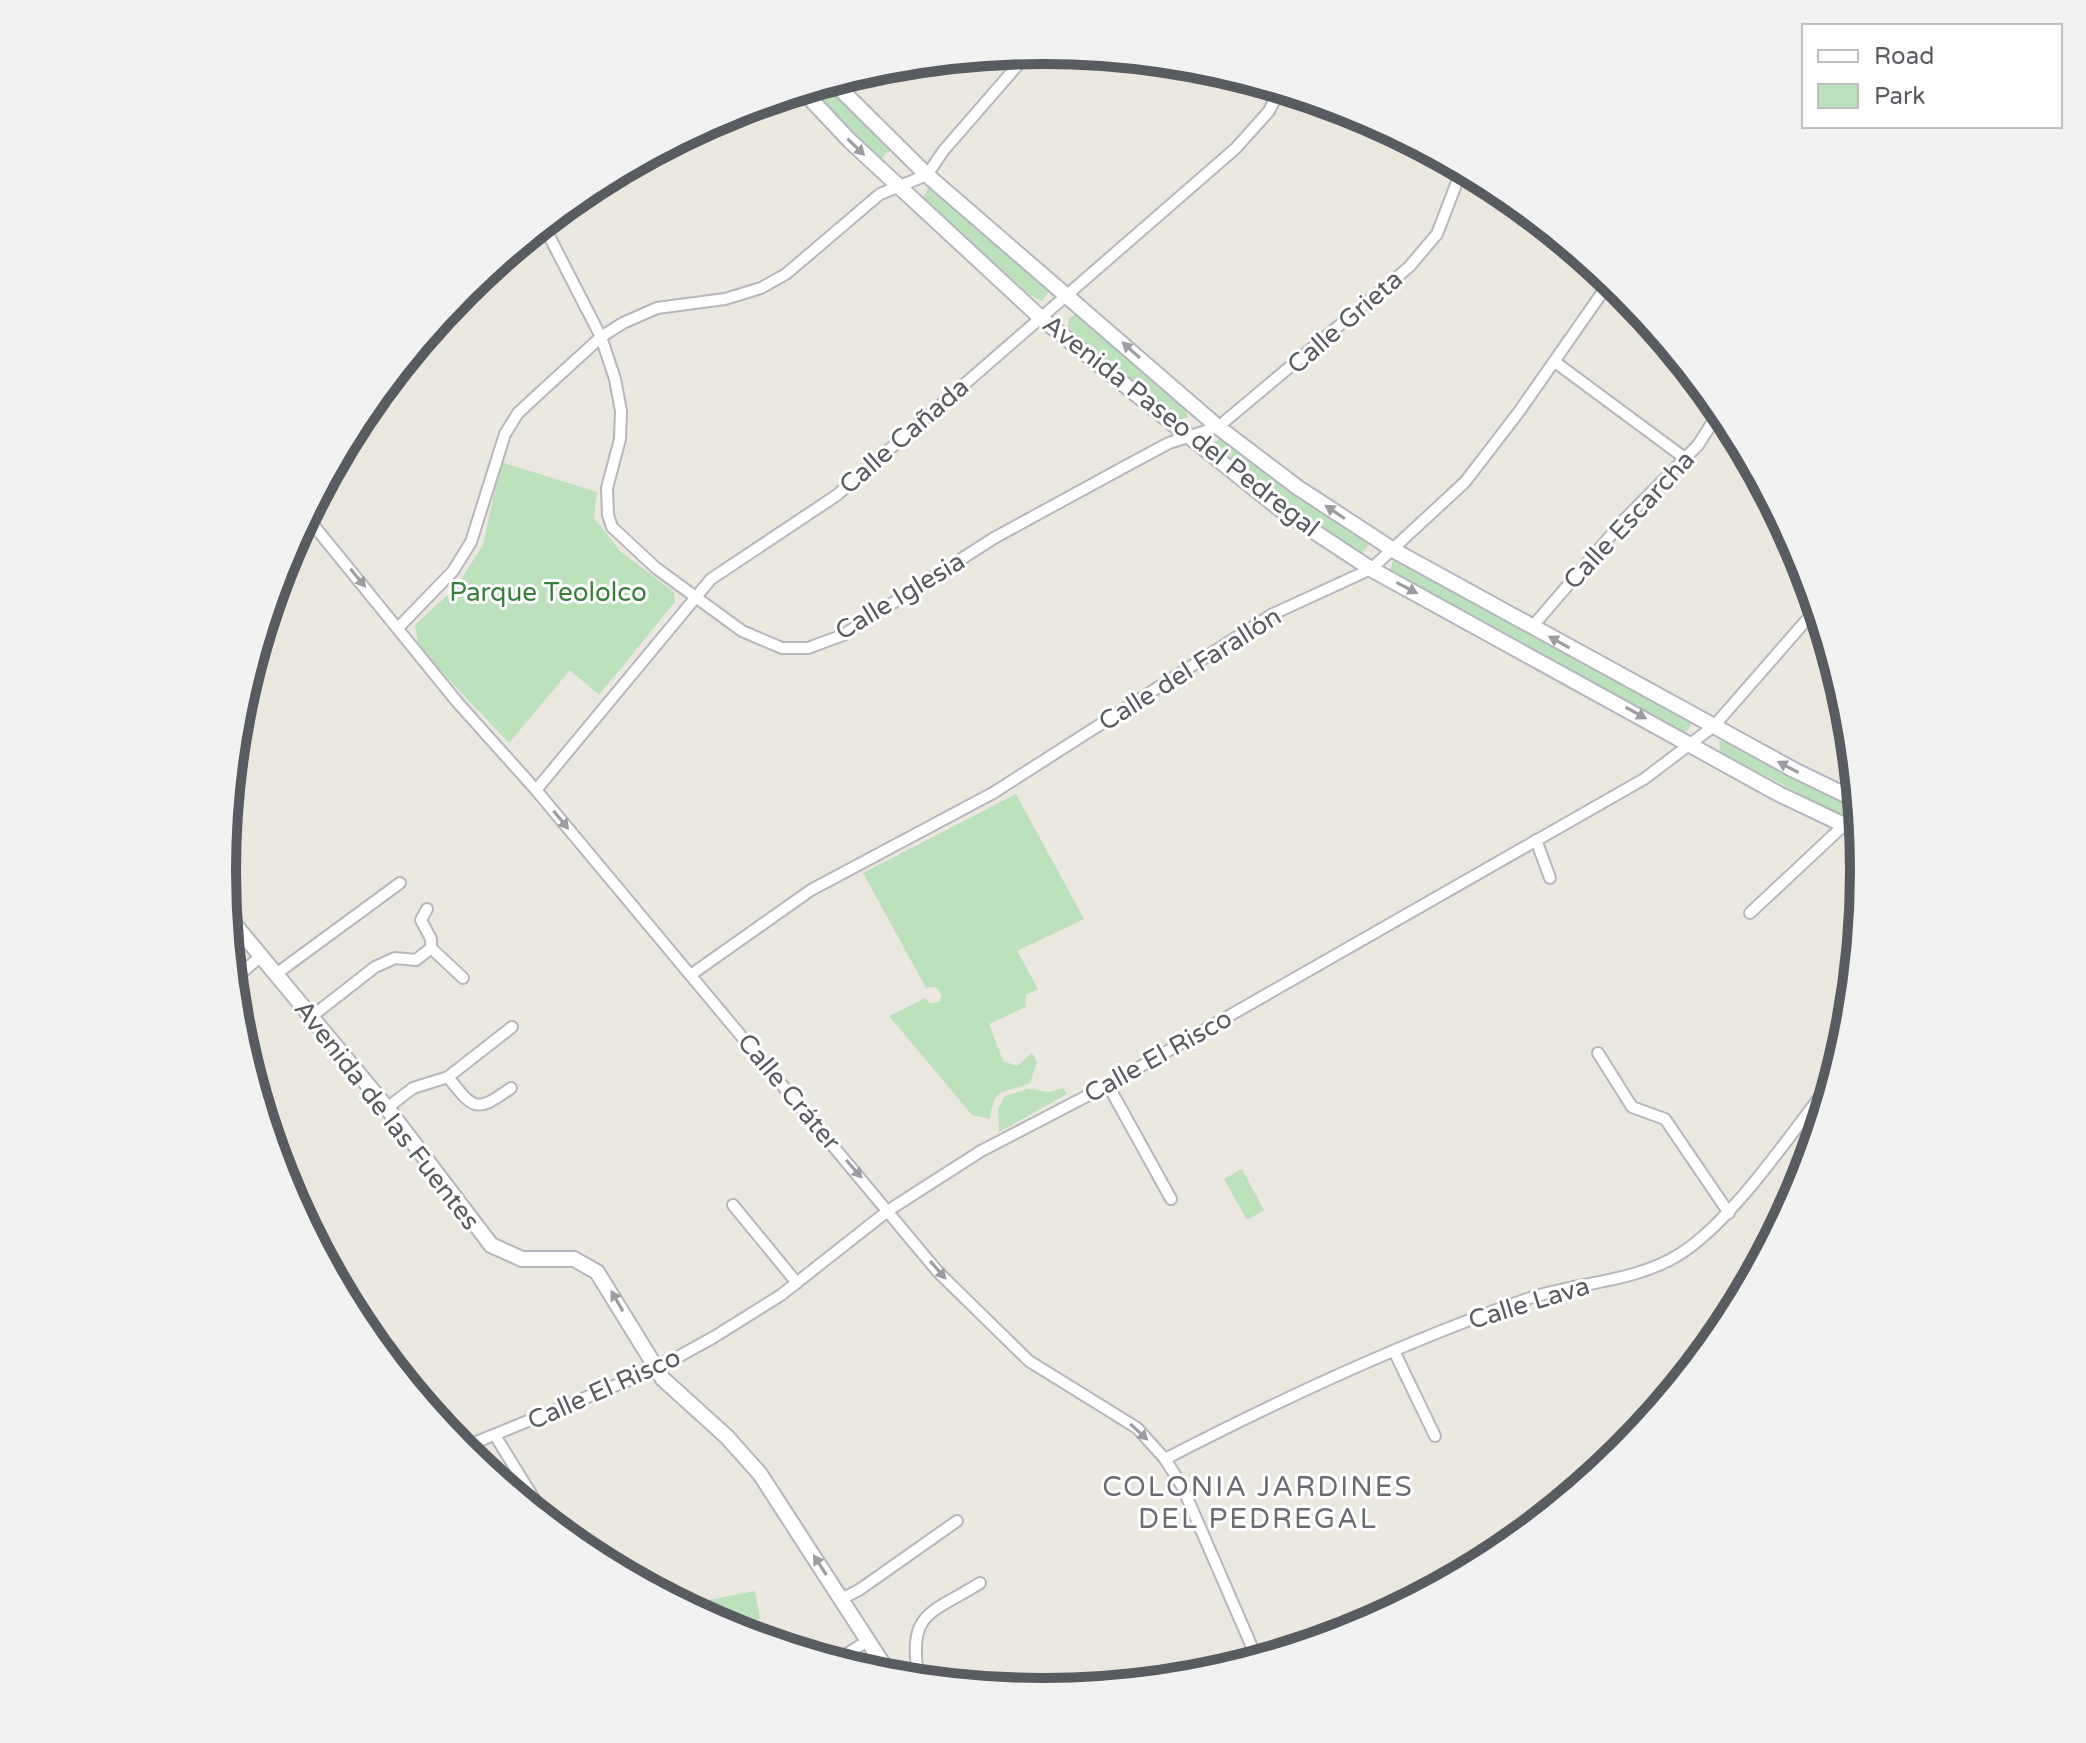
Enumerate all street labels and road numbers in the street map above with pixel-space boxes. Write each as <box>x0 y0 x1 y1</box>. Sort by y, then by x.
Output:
street label: Calle Grieta <box>1281 264 1409 380</box>
street label: Avenida Paseo del Pedregal <box>1037 308 1325 544</box>
street label: Calle Cañada <box>833 371 975 501</box>
street label: Calle Escarcha <box>1557 444 1701 596</box>
street label: Calle Iglesia <box>830 545 970 647</box>
street label: Calle del Farallón <box>1093 600 1287 738</box>
street label: Avenida de las Fuentes <box>288 994 486 1236</box>
street label: Calle El Risco <box>1079 1003 1237 1109</box>
street label: Calle Cráter <box>731 1027 847 1157</box>
street label: Calle Lava <box>1465 1270 1593 1336</box>
street label: Calle El Risco <box>523 1341 685 1437</box>

